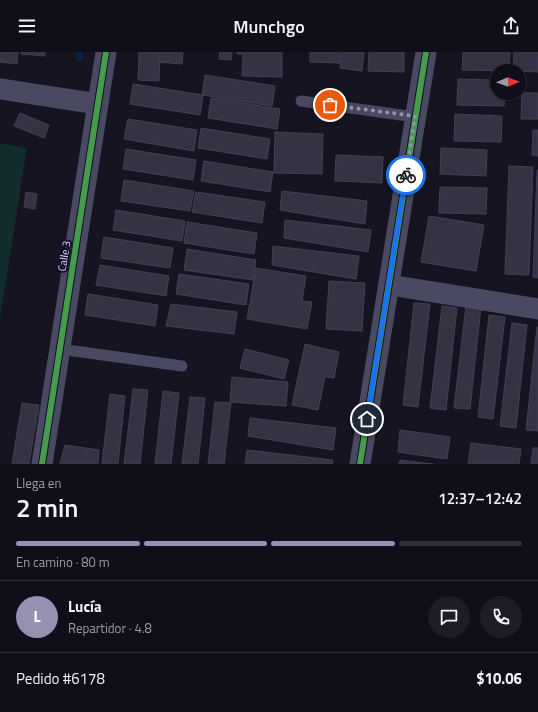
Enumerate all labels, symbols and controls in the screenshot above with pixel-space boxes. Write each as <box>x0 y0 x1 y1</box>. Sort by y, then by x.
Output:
text: Munchgo <box>233 13 305 40</box>
icon: menu <box>16 15 38 37</box>
icon: share <box>500 15 522 37</box>
north arrow <box>490 64 526 100</box>
map controls <box>490 64 526 100</box>
pin <box>313 88 347 122</box>
icon: bag <box>319 94 341 116</box>
courier <box>386 155 426 195</box>
icon: bike <box>395 164 417 186</box>
street label: Calle 3 <box>54 240 74 272</box>
pin <box>350 402 384 436</box>
icon: home <box>356 408 378 430</box>
text: Llega en <box>16 473 61 493</box>
text: 12:37–12:42 <box>438 487 522 510</box>
text: 2 min <box>16 488 79 527</box>
text: En camino · 80 m <box>16 552 110 572</box>
text: Lucía <box>68 595 102 618</box>
button: chat <box>428 596 470 638</box>
button: phone <box>480 596 522 638</box>
text: L <box>33 605 41 628</box>
text: Repartidor · 4.8 <box>68 618 152 638</box>
text: Pedido #6178 <box>16 667 105 690</box>
text: $10.06 <box>476 667 522 690</box>

